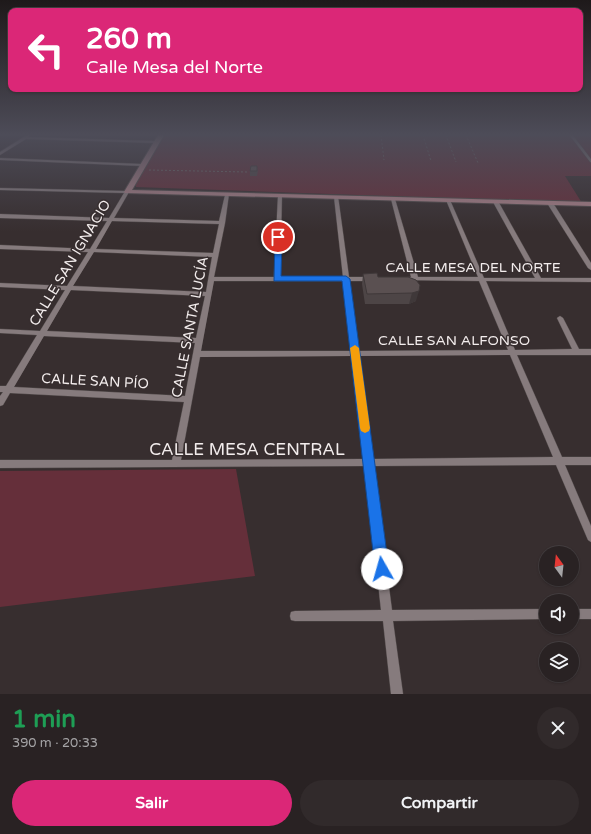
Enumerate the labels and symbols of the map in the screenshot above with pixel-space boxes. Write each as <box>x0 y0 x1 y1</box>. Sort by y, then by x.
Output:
street label: CALLE SAN IGNACIO <box>26 197 114 329</box>
pin <box>261 220 295 254</box>
street label: CALLE SANTA LUCÍA <box>168 255 212 399</box>
street label: CALLE MESA DEL NORTE <box>385 259 561 276</box>
street label: CALLE SAN ALFONSO <box>378 332 530 349</box>
street label: CALLE SAN PÍO <box>41 370 149 392</box>
street label: CALLE MESA CENTRAL <box>149 439 345 460</box>
north arrow <box>539 546 579 586</box>
position arrow <box>361 548 403 590</box>

